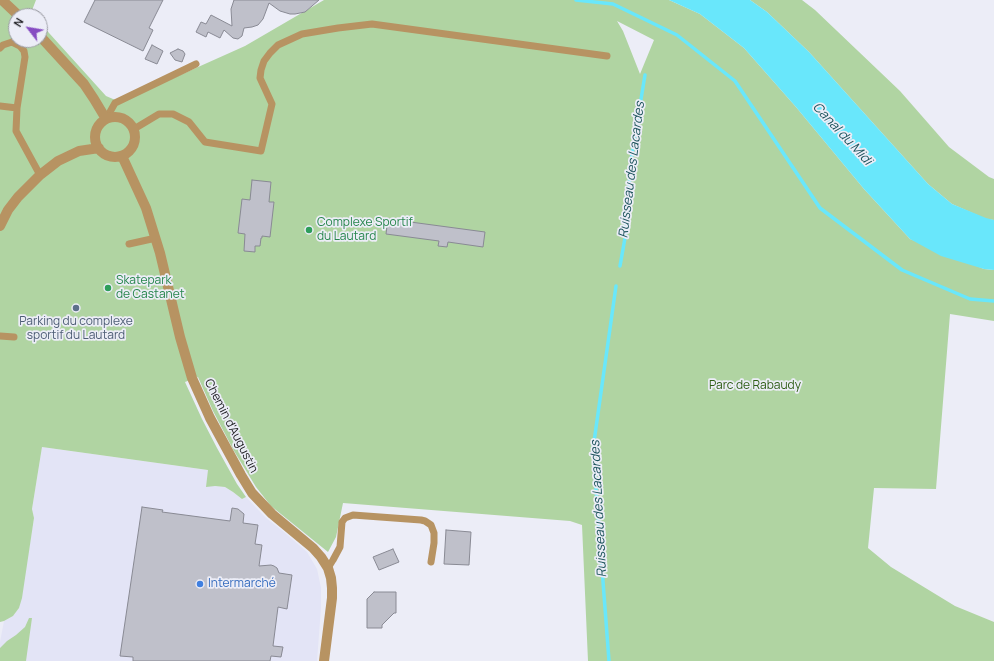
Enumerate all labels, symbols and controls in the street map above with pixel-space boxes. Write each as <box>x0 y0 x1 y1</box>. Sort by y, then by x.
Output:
north arrow <box>8 8 48 48</box>
text: N <box>10 15 27 29</box>
water label: Canal du Midi <box>809 99 875 169</box>
water label: Ruisseau des Lacardes <box>616 101 648 239</box>
place label: Complexe Sportif du Lautard <box>317 216 413 244</box>
marker: Complexe Sportif du Lautard <box>304 225 314 235</box>
place label: Skatepark de Castanet <box>116 274 184 302</box>
marker: Skatepark de Castanet <box>103 283 113 293</box>
marker: Parking du complexe sportif du Lautard <box>71 303 81 313</box>
place label: Parking du complexe sportif du Lautard <box>19 315 133 343</box>
street label: Chemin d'Augustin <box>201 377 261 475</box>
park label: Parc de Rabaudy <box>709 379 801 393</box>
water label: Ruisseau des Lacardes <box>588 440 610 578</box>
place label: Intermarché <box>208 577 276 591</box>
marker: Intermarché <box>195 579 205 589</box>

